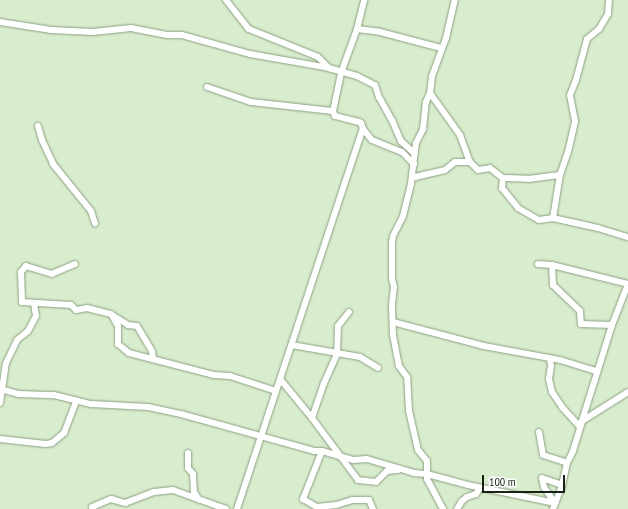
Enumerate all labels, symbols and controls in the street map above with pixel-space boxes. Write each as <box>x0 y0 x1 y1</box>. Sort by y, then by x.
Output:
scale bar <box>484 467 567 493</box>
text: 100 m <box>489 474 516 489</box>

